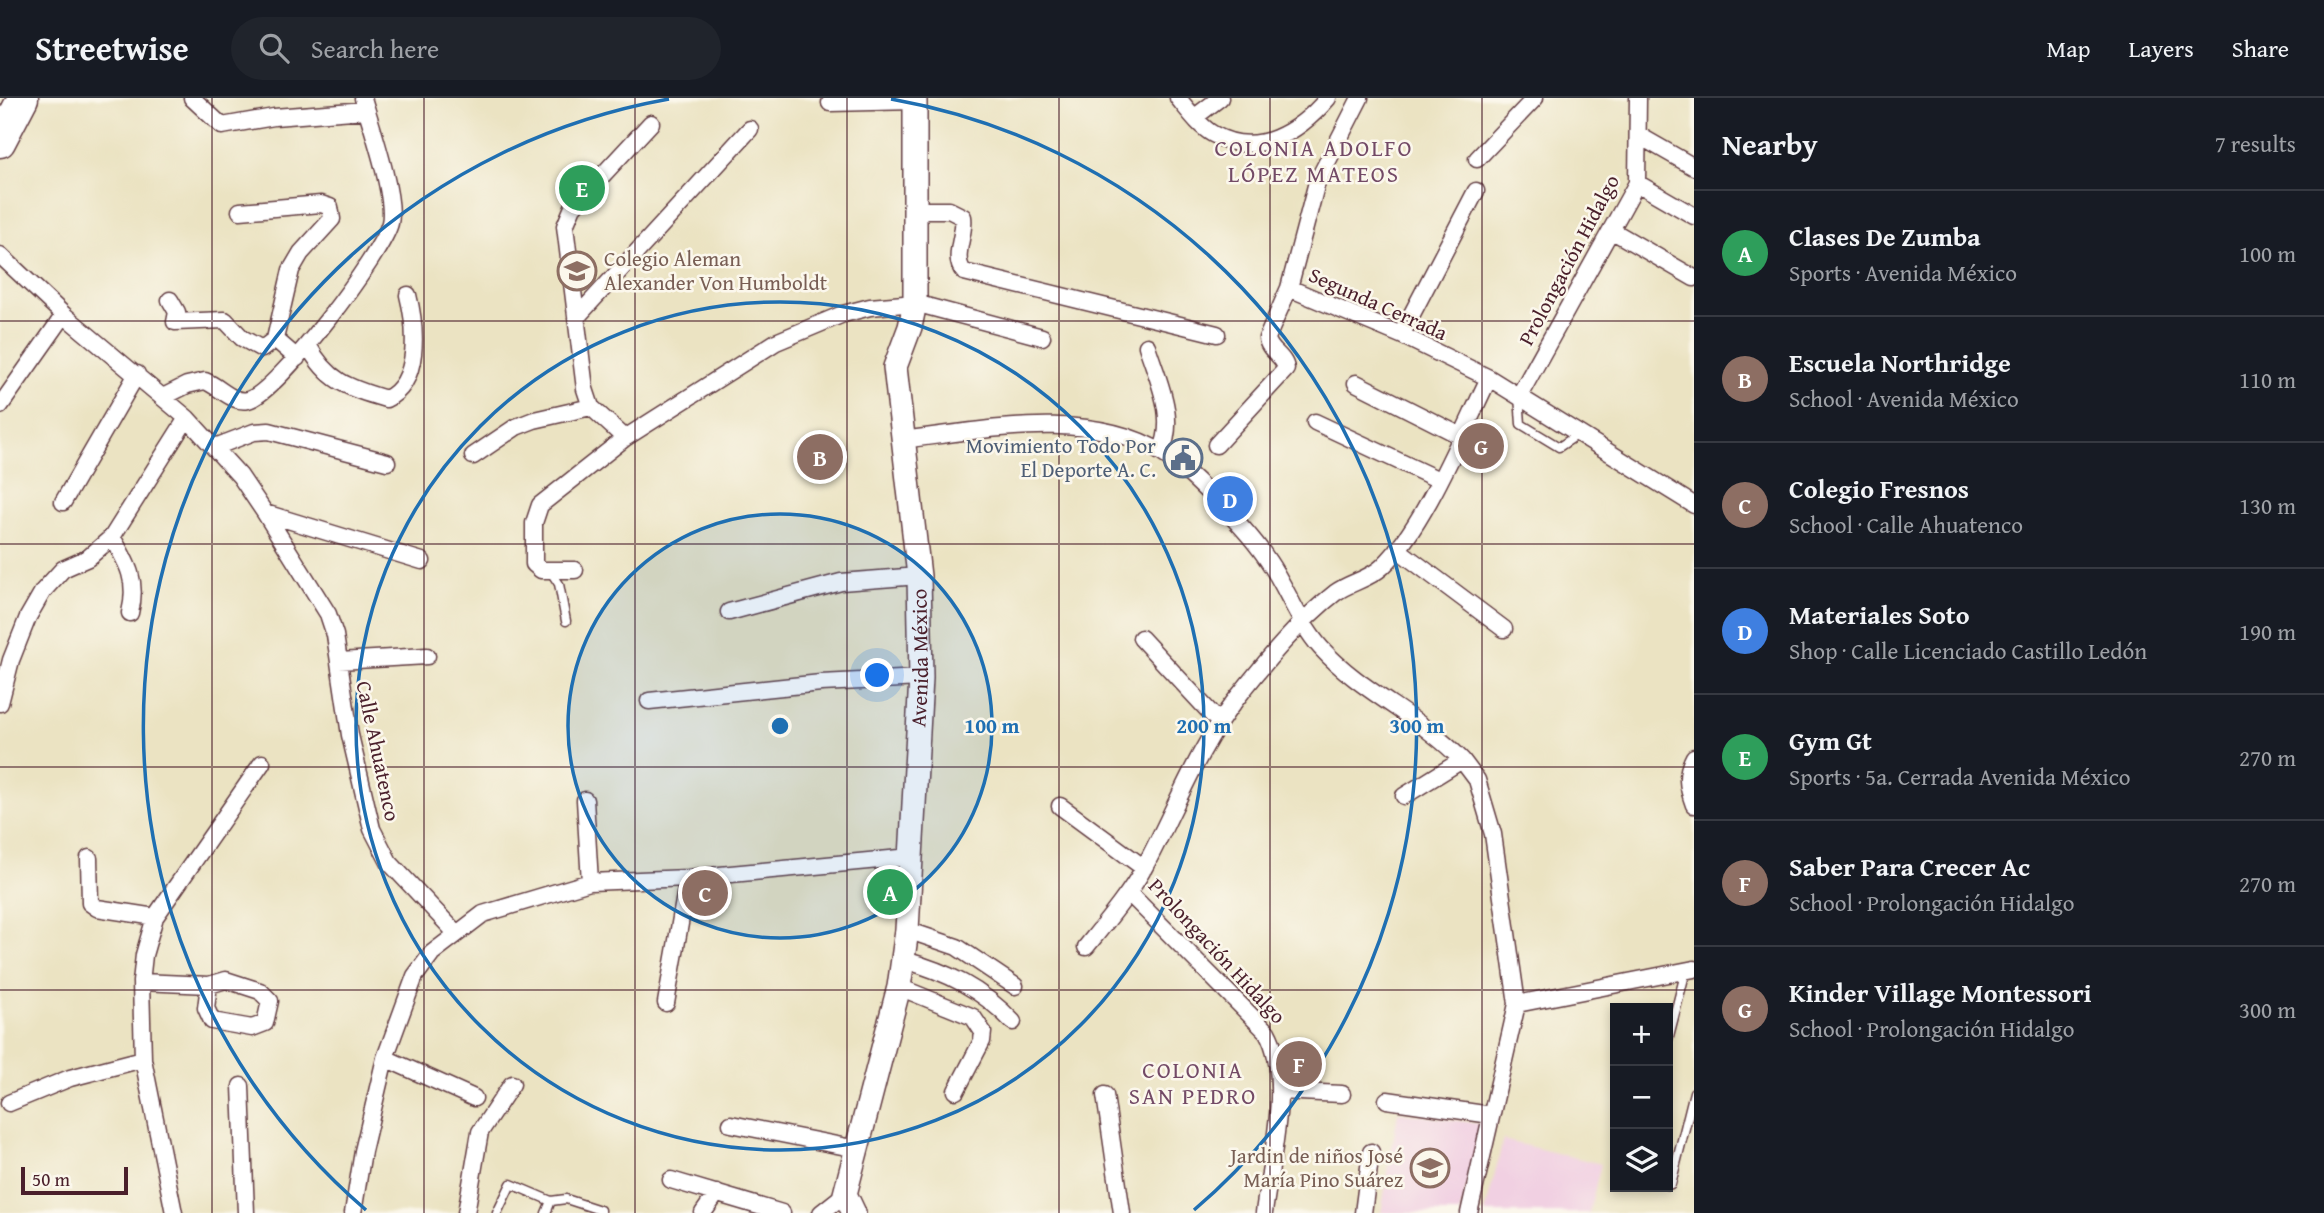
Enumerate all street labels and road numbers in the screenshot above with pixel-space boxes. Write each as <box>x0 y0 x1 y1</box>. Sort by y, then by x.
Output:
street label: Prolongación Hidalgo <box>1510 169 1627 351</box>
street label: Segunda Cerrada <box>1304 259 1453 348</box>
street label: Avenida México <box>902 588 936 728</box>
street label: Calle Ahuatenco <box>349 678 408 824</box>
street label: Prolongación Hidalgo <box>1141 871 1293 1031</box>

